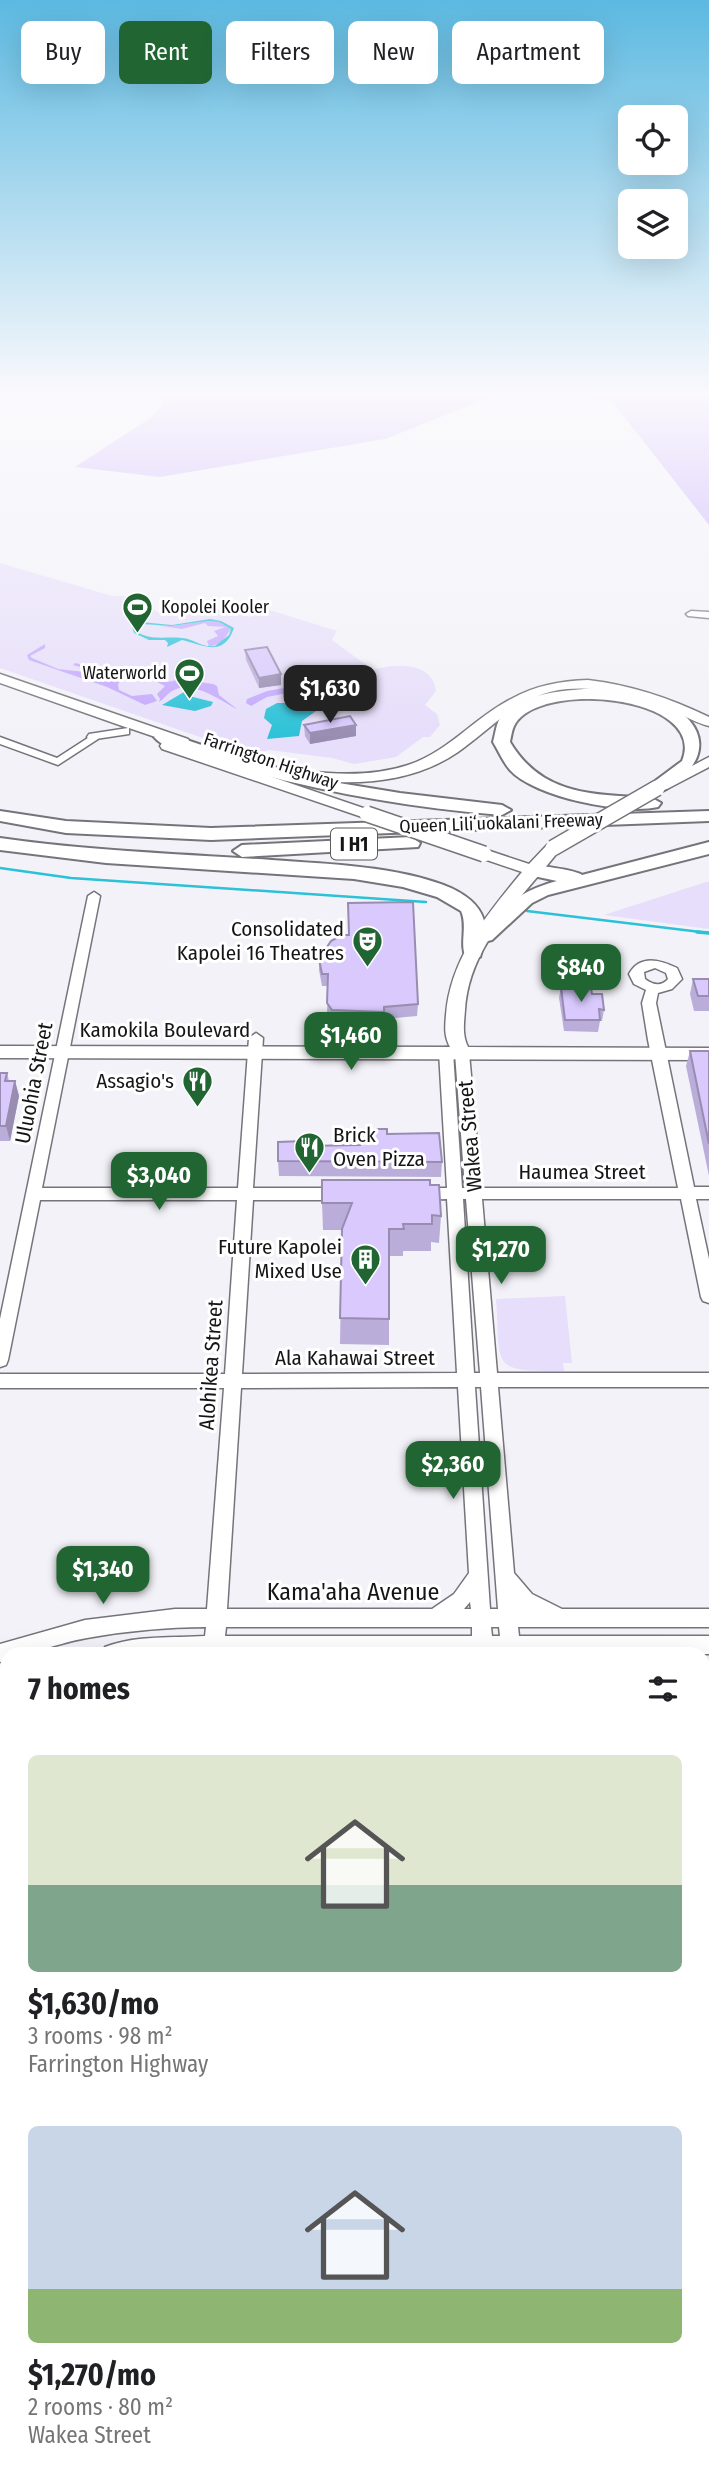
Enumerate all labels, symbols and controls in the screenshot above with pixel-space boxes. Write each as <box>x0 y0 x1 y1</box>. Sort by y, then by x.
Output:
chip: Buy <box>21 21 105 84</box>
chip: Rent <box>119 21 212 84</box>
chip: Filters <box>226 21 334 84</box>
chip: New <box>348 21 438 84</box>
chip: Apartment <box>452 21 604 84</box>
map controls <box>618 105 688 259</box>
button: locate <box>618 105 688 175</box>
button: layers <box>618 189 688 259</box>
sports icon: Kopolei Kooler <box>121 590 155 634</box>
place label: Kopolei Kooler <box>161 596 270 618</box>
sports icon: Waterworld <box>173 656 207 700</box>
place label: Waterworld <box>83 662 167 684</box>
pin: $1,630 <box>273 666 387 725</box>
text: $1,630 <box>300 674 360 702</box>
street label: Farrington Highway <box>201 728 341 794</box>
street label: Queen Liliʻuokalani Freeway <box>399 808 603 838</box>
road number: I H1 <box>331 828 377 860</box>
place label: Consolidated Kapolei 16 Theatres <box>177 916 344 966</box>
theatre icon: Consolidated Kapolei 16 Theatres <box>350 924 384 968</box>
pin: $840 <box>540 944 622 1004</box>
text: $840 <box>557 953 605 981</box>
pin: $1,460 <box>294 1012 408 1072</box>
street label: Kamokila Boulevard <box>80 1017 250 1043</box>
street label: Uluohia Street <box>9 1020 59 1146</box>
text: $1,460 <box>320 1021 382 1049</box>
restaurant icon: Assagio's <box>180 1064 214 1108</box>
place label: Assagio's <box>96 1068 174 1094</box>
street label: Wakea Street <box>452 1079 488 1193</box>
place label: Brick Oven Pizza <box>333 1122 425 1172</box>
restaurant icon: Brick Oven Pizza <box>293 1130 327 1174</box>
pin: $3,040 <box>102 1152 216 1212</box>
street label: Haumea Street <box>518 1159 646 1185</box>
text: $3,040 <box>127 1161 191 1189</box>
pin: $1,270 <box>444 1226 558 1286</box>
place label: Future Kapolei Mixed Use <box>218 1234 342 1284</box>
text: $1,270 <box>472 1235 530 1263</box>
building icon: Future Kapolei Mixed Use <box>348 1242 382 1286</box>
street label: Alohikea Street <box>193 1299 229 1431</box>
street label: Ala Kahawai Street <box>275 1345 435 1371</box>
pin: $2,360 <box>396 1442 510 1501</box>
text: $2,360 <box>422 1450 484 1478</box>
pin: $1,340 <box>46 1546 160 1606</box>
text: $1,340 <box>72 1555 134 1583</box>
street label: Kama'aha Avenue <box>267 1578 439 1606</box>
icon: filters <box>644 1670 682 1708</box>
text: 7 homes <box>28 1671 130 1707</box>
icon: home <box>292 1801 418 1927</box>
text: $1,630/mo <box>28 1986 159 2022</box>
text: 3 rooms · 98 m² <box>28 2022 173 2050</box>
text: Farrington Highway <box>28 2050 208 2078</box>
icon: home <box>292 2172 418 2298</box>
text: $1,270/mo <box>28 2357 156 2393</box>
text: 2 rooms · 80 m² <box>28 2393 173 2421</box>
text: Wakea Street <box>28 2421 151 2449</box>

